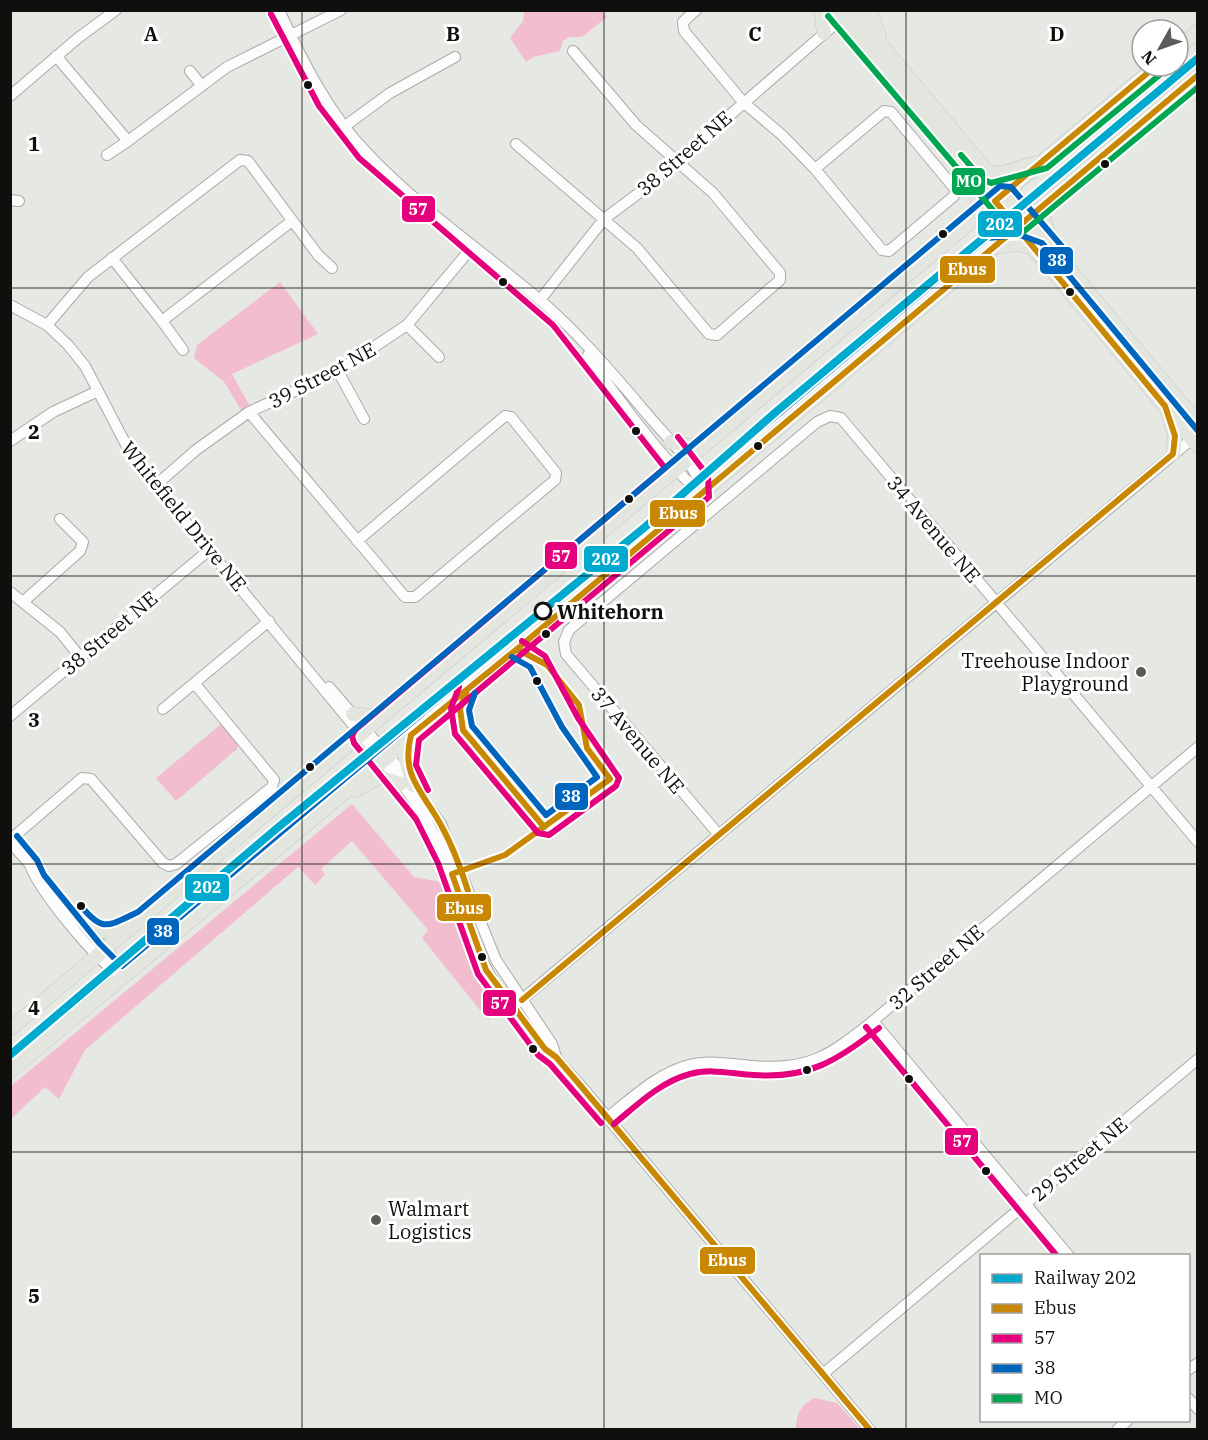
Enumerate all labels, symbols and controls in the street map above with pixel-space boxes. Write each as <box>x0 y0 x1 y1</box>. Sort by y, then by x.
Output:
north arrow <box>1130 18 1190 78</box>
text: A <box>144 20 158 47</box>
text: B <box>446 20 460 47</box>
text: C <box>748 20 762 47</box>
text: D <box>1049 20 1065 47</box>
text: N <box>1137 46 1160 69</box>
unlabelled marker <box>302 79 314 91</box>
street label: 38 Street NE <box>631 104 737 202</box>
text: 1 <box>28 130 40 157</box>
unlabelled marker <box>1099 158 1111 170</box>
line badge: MO <box>951 167 986 196</box>
text: MO <box>956 171 982 191</box>
line badge: 57 <box>401 195 436 223</box>
text: 57 <box>408 199 428 219</box>
line badge: 202 <box>977 210 1023 238</box>
text: 202 <box>986 214 1014 234</box>
unlabelled marker <box>937 228 949 240</box>
line badge: 38 <box>1039 246 1074 275</box>
text: 38 <box>1047 250 1067 270</box>
line badge: Ebus <box>939 255 996 284</box>
text: Ebus <box>947 259 987 279</box>
unlabelled marker <box>497 276 509 288</box>
unlabelled marker <box>1064 286 1076 298</box>
street label: 39 Street NE <box>264 335 380 415</box>
text: 2 <box>28 418 40 445</box>
unlabelled marker <box>630 425 642 437</box>
street label: Whitefield Drive NE <box>115 435 253 597</box>
unlabelled marker <box>752 440 764 452</box>
street label: 34 Avenue NE <box>881 470 987 588</box>
unlabelled marker <box>623 493 635 505</box>
line badge: Ebus <box>649 499 706 528</box>
text: Ebus <box>658 503 698 523</box>
line badge: 57 <box>544 541 578 570</box>
line badge: 202 <box>583 545 629 573</box>
text: 57 <box>551 546 571 566</box>
text: 202 <box>592 549 620 569</box>
street label: 38 Street NE <box>55 585 163 681</box>
place label: Whitehorn <box>557 598 664 625</box>
marker: Whitehorn <box>534 602 552 620</box>
unlabelled marker <box>540 628 552 640</box>
place label: Treehouse Indoor Playground <box>961 647 1129 697</box>
marker: Treehouse Indoor Playground <box>1134 665 1148 679</box>
unlabelled marker <box>531 675 543 687</box>
street label: 37 Avenue NE <box>585 681 691 799</box>
text: 3 <box>28 706 40 733</box>
unlabelled marker <box>304 761 316 773</box>
line badge: 38 <box>554 782 589 811</box>
text: 38 <box>561 786 581 806</box>
line badge: 202 <box>184 873 230 902</box>
text: 202 <box>193 877 221 897</box>
line badge: Ebus <box>436 893 492 922</box>
text: Ebus <box>444 898 484 918</box>
unlabelled marker <box>75 900 87 912</box>
line badge: 38 <box>146 917 180 946</box>
street label: 32 Street NE <box>883 918 989 1016</box>
text: 38 <box>153 921 173 941</box>
unlabelled marker <box>476 951 488 963</box>
line badge: 57 <box>482 989 517 1017</box>
text: 57 <box>490 993 510 1013</box>
text: 4 <box>28 994 40 1021</box>
unlabelled marker <box>527 1043 539 1055</box>
unlabelled marker <box>801 1064 813 1076</box>
unlabelled marker <box>903 1073 915 1085</box>
street label: 29 Street NE <box>1025 1111 1133 1207</box>
line badge: 57 <box>944 1127 979 1156</box>
text: 57 <box>952 1131 972 1151</box>
unlabelled marker <box>980 1165 992 1177</box>
place label: Walmart Logistics <box>388 1195 471 1245</box>
marker: Walmart Logistics <box>369 1213 383 1227</box>
line badge: Ebus <box>699 1246 756 1275</box>
text: Ebus <box>707 1250 747 1270</box>
legend <box>980 1254 1190 1422</box>
text: Railway 202 <box>1034 1266 1137 1289</box>
text: 5 <box>28 1282 40 1309</box>
text: Ebus <box>1034 1296 1076 1319</box>
text: 57 <box>1034 1326 1056 1349</box>
text: 38 <box>1034 1356 1056 1379</box>
text: MO <box>1034 1386 1063 1409</box>

